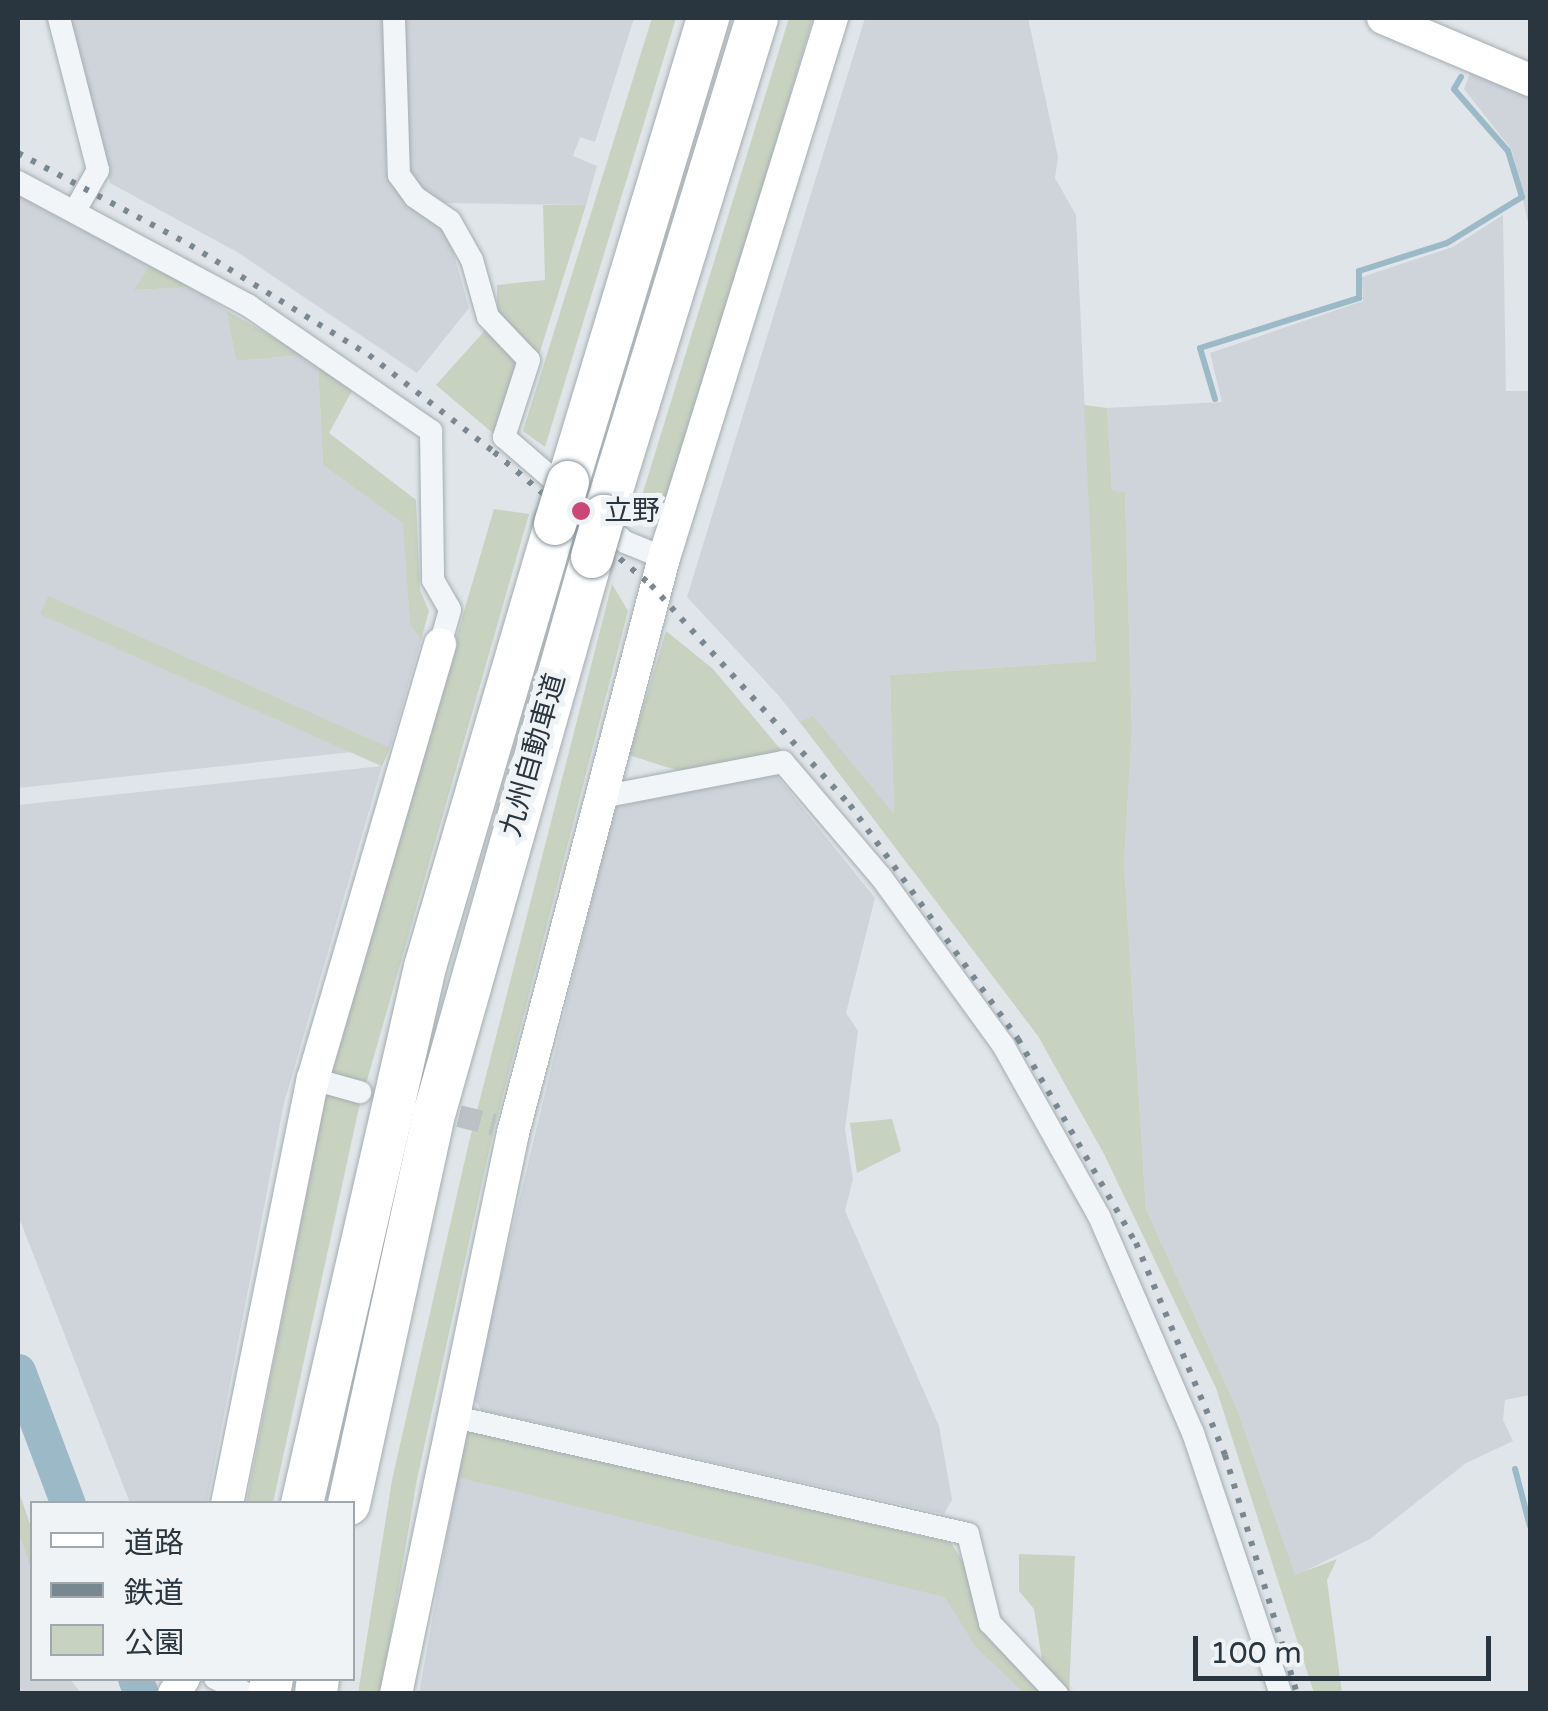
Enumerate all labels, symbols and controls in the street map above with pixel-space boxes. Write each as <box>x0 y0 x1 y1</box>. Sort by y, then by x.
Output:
place label: 立野 <box>604 494 660 528</box>
marker: 立野 <box>568 498 594 524</box>
street label: 九州自動車道 <box>494 670 572 840</box>
legend <box>30 1501 355 1681</box>
text: 道路 <box>124 1525 184 1562</box>
text: 鉄道 <box>124 1575 184 1612</box>
scale bar <box>1198 1616 1496 1678</box>
text: 公園 <box>124 1625 184 1662</box>
text: 100 m <box>1210 1635 1302 1672</box>

